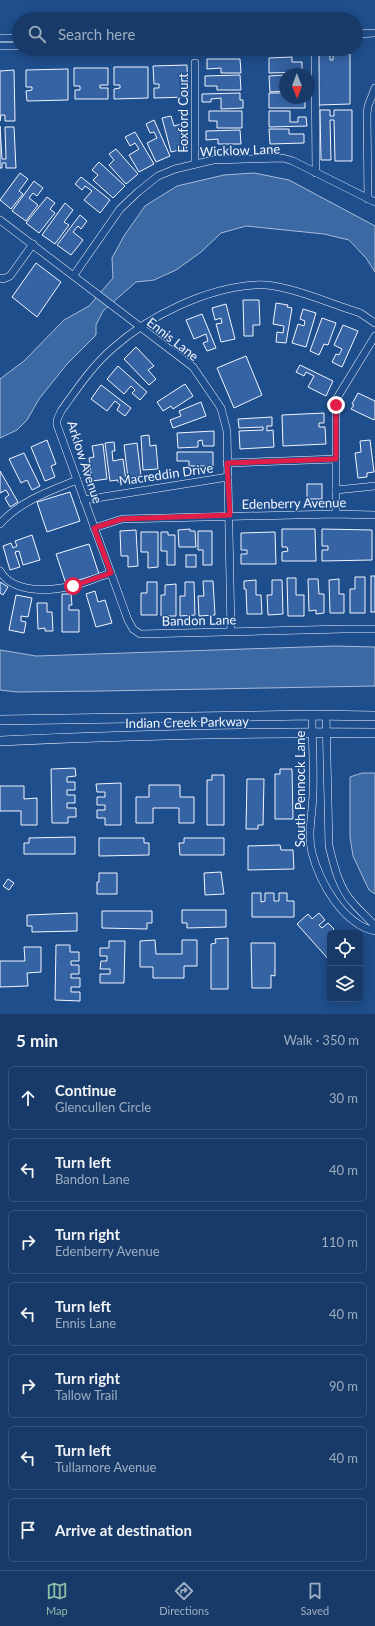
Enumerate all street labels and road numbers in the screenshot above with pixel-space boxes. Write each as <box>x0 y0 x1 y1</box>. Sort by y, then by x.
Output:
street label: Foxford Court <box>175 73 191 153</box>
street label: Wicklow Lane <box>200 141 280 159</box>
street label: Ennis Lane <box>144 314 202 364</box>
street label: Arklow Avenue <box>64 418 106 506</box>
street label: Macreddin Drive <box>118 459 214 489</box>
street label: Edenberry Avenue <box>242 494 347 512</box>
street label: Bandon Lane <box>162 611 237 629</box>
street label: Indian Creek Parkway <box>125 713 249 731</box>
street label: South Pennock Lane <box>292 731 308 847</box>

